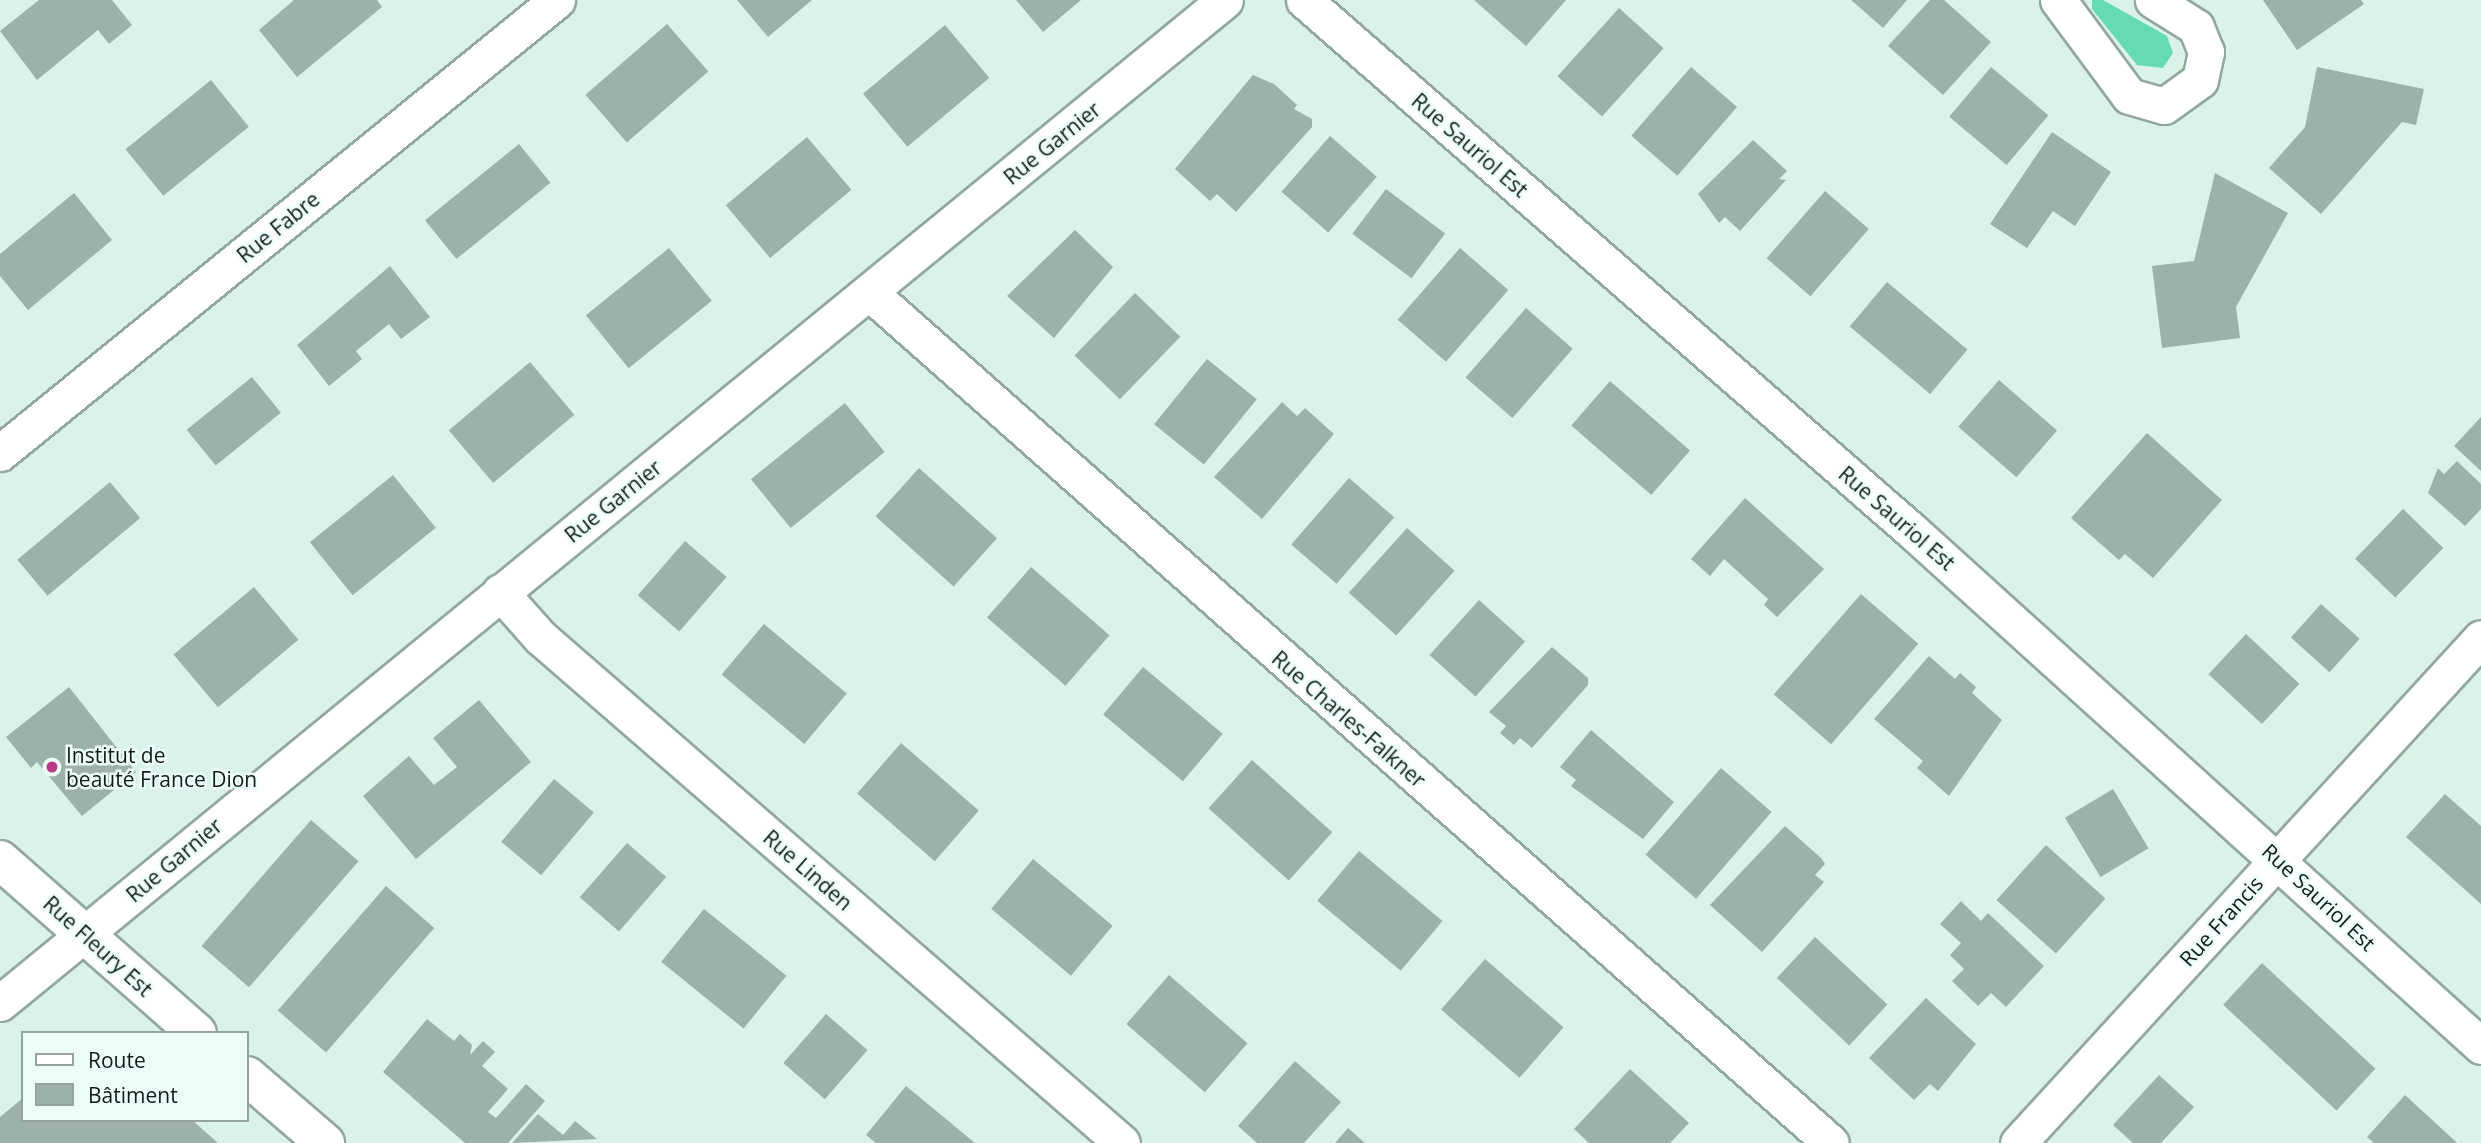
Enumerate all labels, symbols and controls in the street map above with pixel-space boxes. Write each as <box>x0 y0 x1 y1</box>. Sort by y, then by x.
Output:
street label: Rue Sauriol Est <box>1407 88 1533 202</box>
street label: Rue Garnier <box>999 96 1105 190</box>
street label: Rue Fabre <box>232 186 324 268</box>
street label: Rue Garnier <box>560 454 666 548</box>
street label: Rue Sauriol Est <box>1834 461 1960 575</box>
street label: Rue Charles-Falkner <box>1267 645 1431 793</box>
place label: Institut de beauté France Dion <box>66 742 257 792</box>
marker: Institut de beauté France Dion <box>44 759 60 775</box>
street label: Rue Garnier <box>121 813 227 907</box>
street label: Rue Linden <box>758 824 858 916</box>
street label: Rue Sauriol Est <box>2257 838 2381 956</box>
street label: Rue Francis <box>2174 871 2268 971</box>
street label: Rue Fleury Est <box>38 891 158 1001</box>
legend <box>21 1031 248 1122</box>
text: Route <box>88 1046 146 1074</box>
text: Bâtiment <box>88 1081 178 1109</box>

